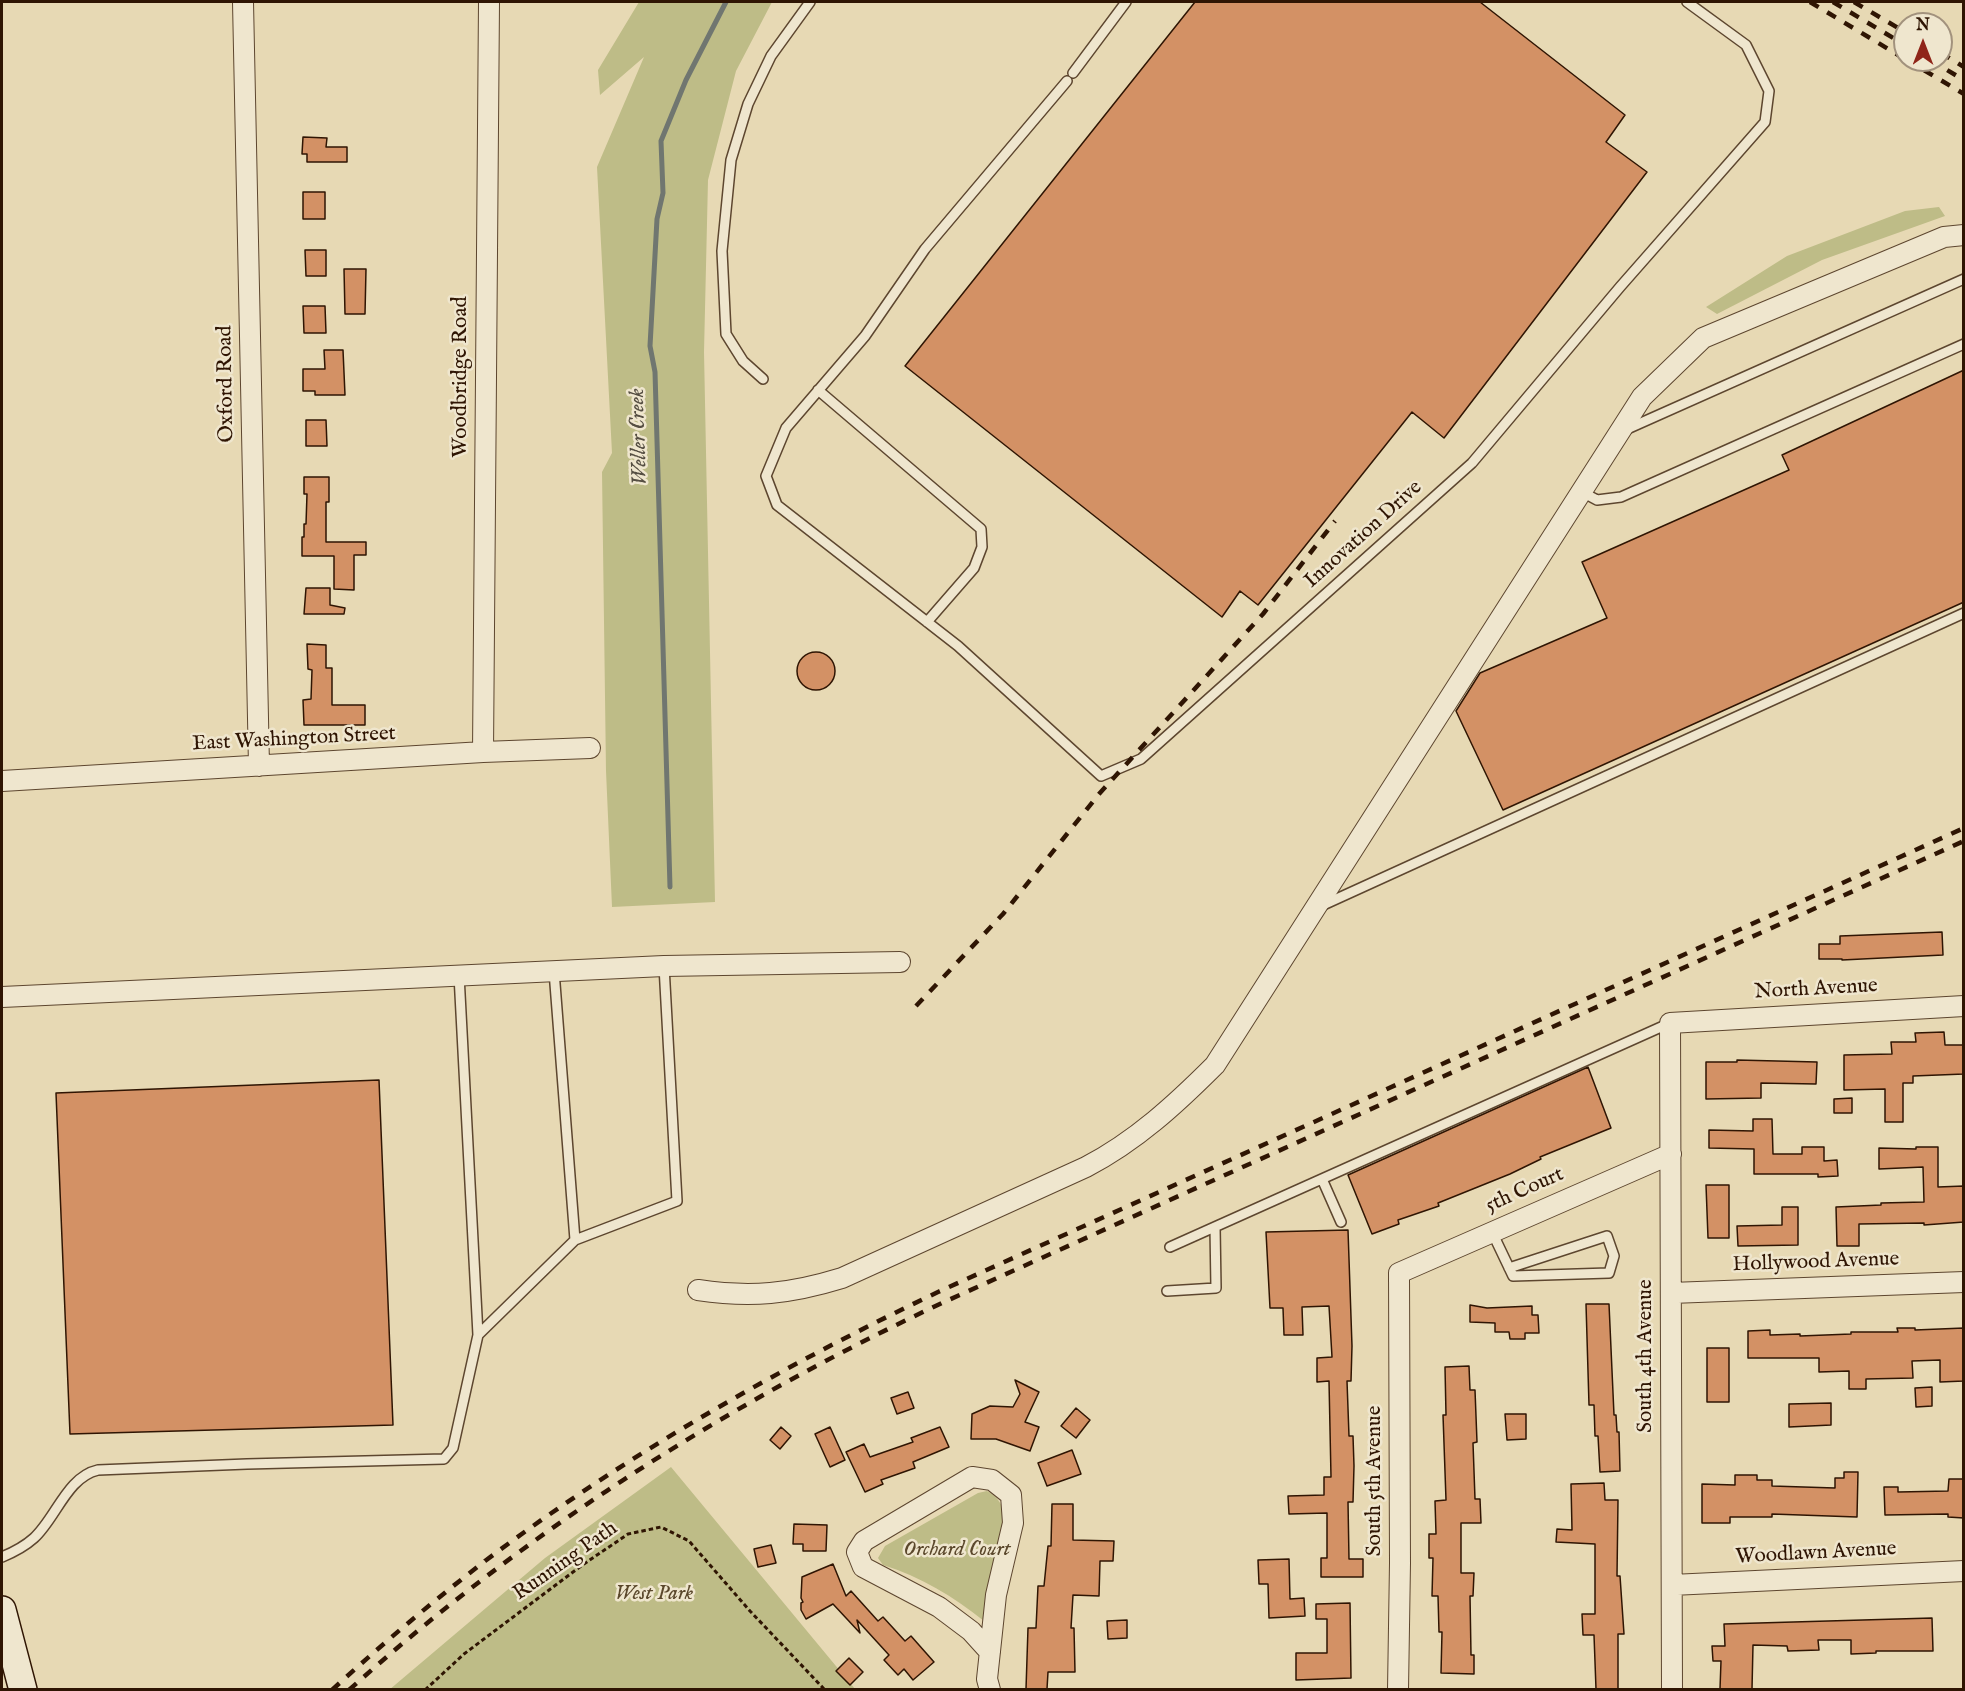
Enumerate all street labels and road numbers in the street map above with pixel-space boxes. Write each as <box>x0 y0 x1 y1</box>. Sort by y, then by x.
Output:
street label: Woodbridge Road <box>449 296 475 458</box>
street label: Oxford Road <box>213 325 241 443</box>
street label: Innovation Drive <box>1300 476 1428 594</box>
street label: East Washington Street <box>192 722 396 758</box>
street label: North Avenue <box>1754 974 1878 1006</box>
street label: 5th Court <box>1482 1163 1568 1219</box>
street label: Hollywood Avenue <box>1732 1247 1900 1279</box>
street label: South 4th Avenue <box>1634 1279 1660 1433</box>
street label: South 5th Avenue <box>1363 1406 1389 1556</box>
street label: Running Path <box>509 1517 623 1607</box>
street label: Woodlawn Avenue <box>1735 1537 1897 1571</box>

